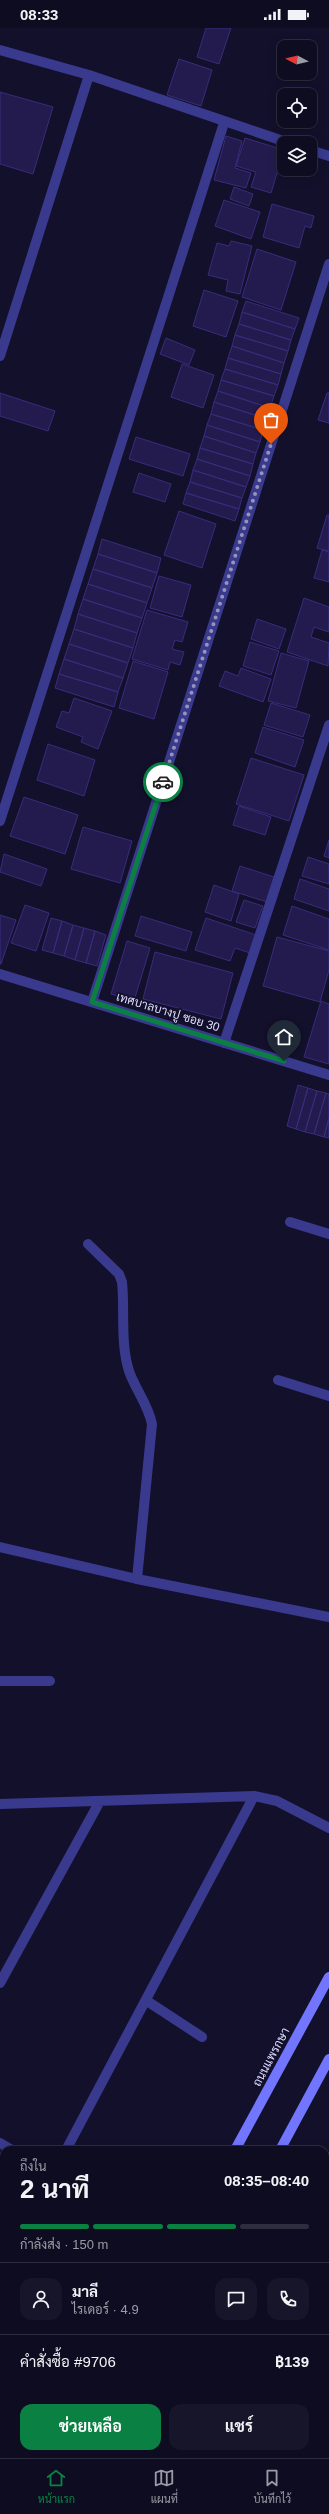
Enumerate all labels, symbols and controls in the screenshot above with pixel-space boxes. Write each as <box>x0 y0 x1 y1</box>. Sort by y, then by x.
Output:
text: 08:33 <box>20 6 58 23</box>
north arrow <box>277 40 317 80</box>
map controls <box>277 40 317 176</box>
button: locate <box>277 88 317 128</box>
button: layers <box>277 136 317 176</box>
pin <box>254 403 288 444</box>
icon: bag <box>260 409 282 431</box>
courier <box>143 762 183 802</box>
icon: car <box>152 771 174 793</box>
street label: เทศบาลบางปู ซอย 30 <box>114 990 222 1035</box>
pin <box>267 1020 301 1061</box>
icon: home <box>273 1026 295 1048</box>
street label: ถนนแพรกษา <box>250 2025 292 2089</box>
text: ถึงใน <box>20 2159 47 2174</box>
text: 08:35–08:40 <box>224 2172 309 2189</box>
text: 2 นาที <box>20 2174 89 2204</box>
text: กำลังส่ง · 150 m <box>20 2237 108 2252</box>
button: person <box>20 2278 62 2320</box>
button: chat <box>215 2278 257 2320</box>
button: phone <box>267 2278 309 2320</box>
text: มาลี <box>72 2283 98 2300</box>
text: ไรเดอร์ · 4.9 <box>72 2302 139 2317</box>
text: คำสั่งซื้อ #9706 <box>20 2353 116 2370</box>
text: ฿139 <box>275 2353 309 2370</box>
button: ช่วยเหลือ <box>20 2404 161 2450</box>
button: แชร์ <box>169 2404 309 2450</box>
tab: หน้าแรก <box>38 2467 75 2506</box>
tab: แผนที่ <box>151 2467 178 2506</box>
tab: บันทึกไว้ <box>254 2467 291 2506</box>

